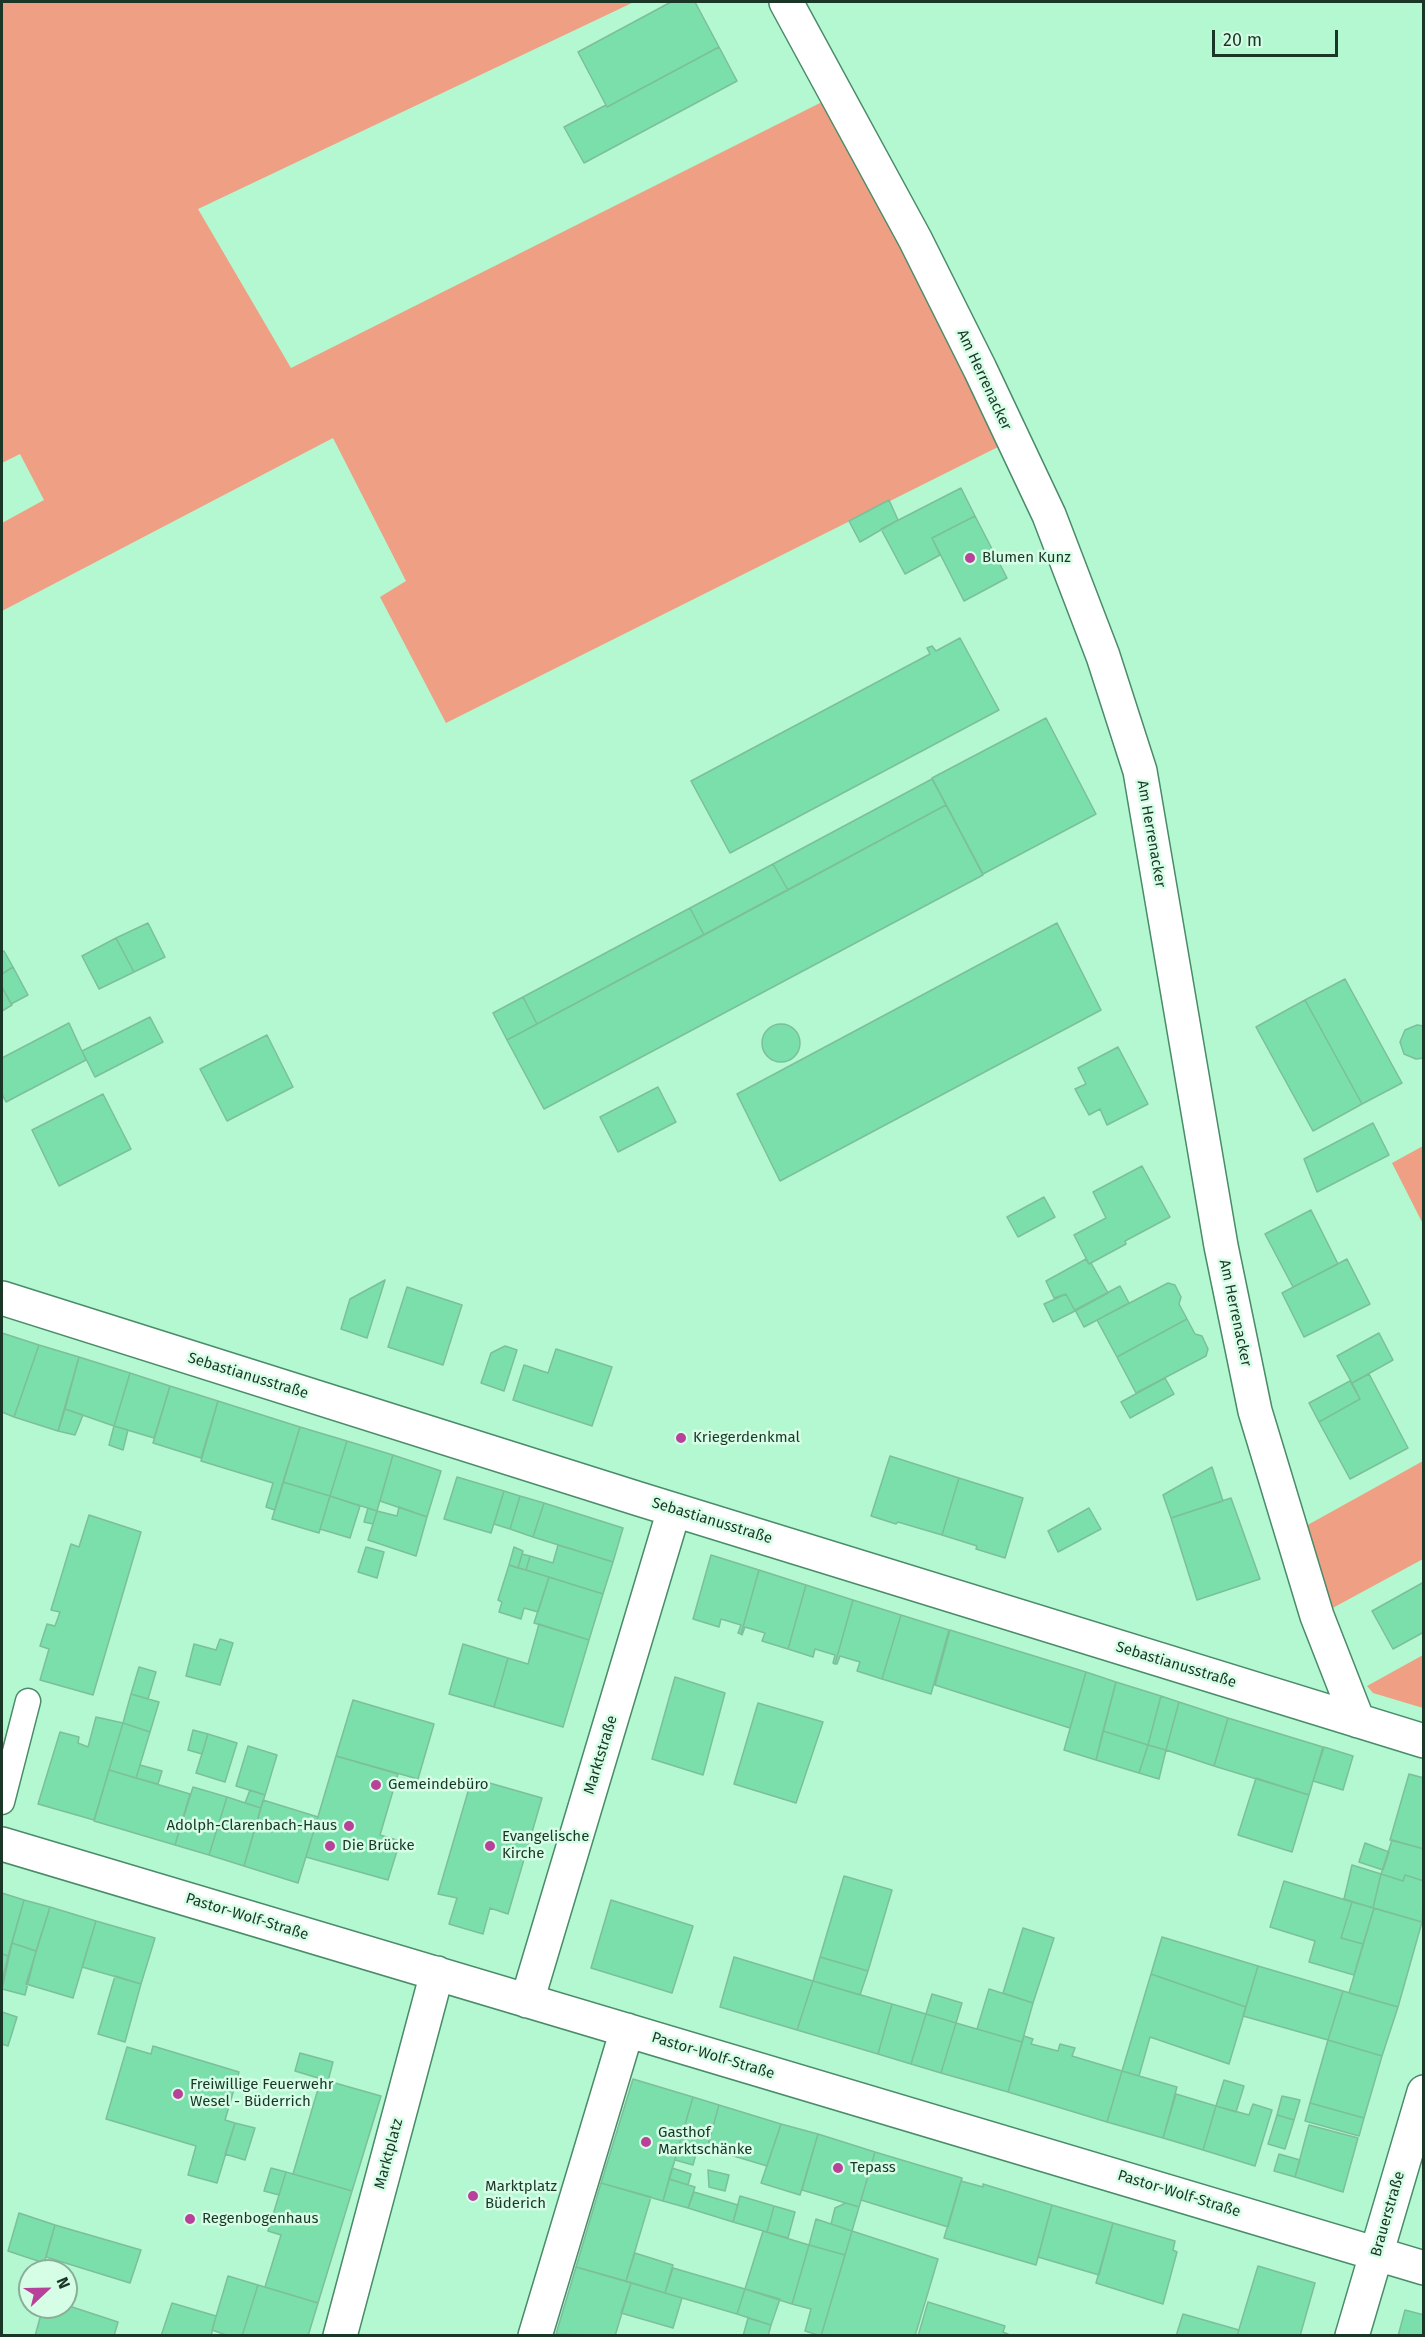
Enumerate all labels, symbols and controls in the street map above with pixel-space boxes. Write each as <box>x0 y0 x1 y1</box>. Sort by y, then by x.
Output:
scale bar <box>1215 18 1341 56</box>
text: 20 m <box>1223 29 1262 51</box>
street label: Am Herrenacker <box>953 327 1015 433</box>
place label: Blumen Kunz <box>982 549 1071 567</box>
marker: Blumen Kunz <box>963 551 977 565</box>
street label: Am Herrenacker <box>1133 779 1169 889</box>
street label: Am Herrenacker <box>1215 1258 1255 1368</box>
street label: Sebastianusstraße <box>185 1349 311 1403</box>
place label: Kriegerdenkmal <box>693 1429 800 1447</box>
marker: Kriegerdenkmal <box>674 1431 688 1445</box>
street label: Sebastianusstraße <box>649 1494 775 1548</box>
street label: Sebastianusstraße <box>1113 1638 1239 1692</box>
street label: Marktstraße <box>580 1713 622 1797</box>
place label: Gemeindebüro <box>388 1776 489 1794</box>
marker: Gemeindebüro <box>369 1778 383 1792</box>
place label: Adolph-Clarenbach-Haus <box>166 1817 337 1835</box>
marker: Adolph-Clarenbach-Haus <box>342 1819 356 1833</box>
place label: Evangelische Kirche <box>502 1828 589 1863</box>
place label: Die Brücke <box>342 1837 415 1855</box>
marker: Die Brücke <box>323 1839 337 1853</box>
marker: Evangelische Kirche <box>483 1839 497 1853</box>
street label: Pastor-Wolf-Straße <box>183 1890 311 1944</box>
street label: Pastor-Wolf-Straße <box>649 2029 777 2083</box>
place label: Freiwillige Feuerwehr Wesel - Büderrich <box>190 2076 334 2111</box>
marker: Freiwillige Feuerwehr Wesel - Büderrich <box>171 2087 185 2101</box>
street label: Marktplatz <box>371 2117 407 2191</box>
place label: Gasthof Marktschänke <box>658 2124 752 2159</box>
marker: Gasthof Marktschänke <box>639 2135 653 2149</box>
place label: Tepass <box>850 2159 896 2177</box>
marker: Tepass <box>831 2161 845 2175</box>
street label: Pastor-Wolf-Straße <box>1115 2167 1243 2221</box>
street label: Brauerstraße <box>1367 2169 1409 2259</box>
place label: Marktplatz Büderich <box>485 2178 557 2213</box>
marker: Marktplatz Büderich <box>466 2189 480 2203</box>
place label: Regenbogenhaus <box>202 2210 318 2228</box>
marker: Regenbogenhaus <box>183 2212 197 2226</box>
north arrow <box>18 2259 78 2319</box>
text: N <box>53 2274 74 2291</box>

